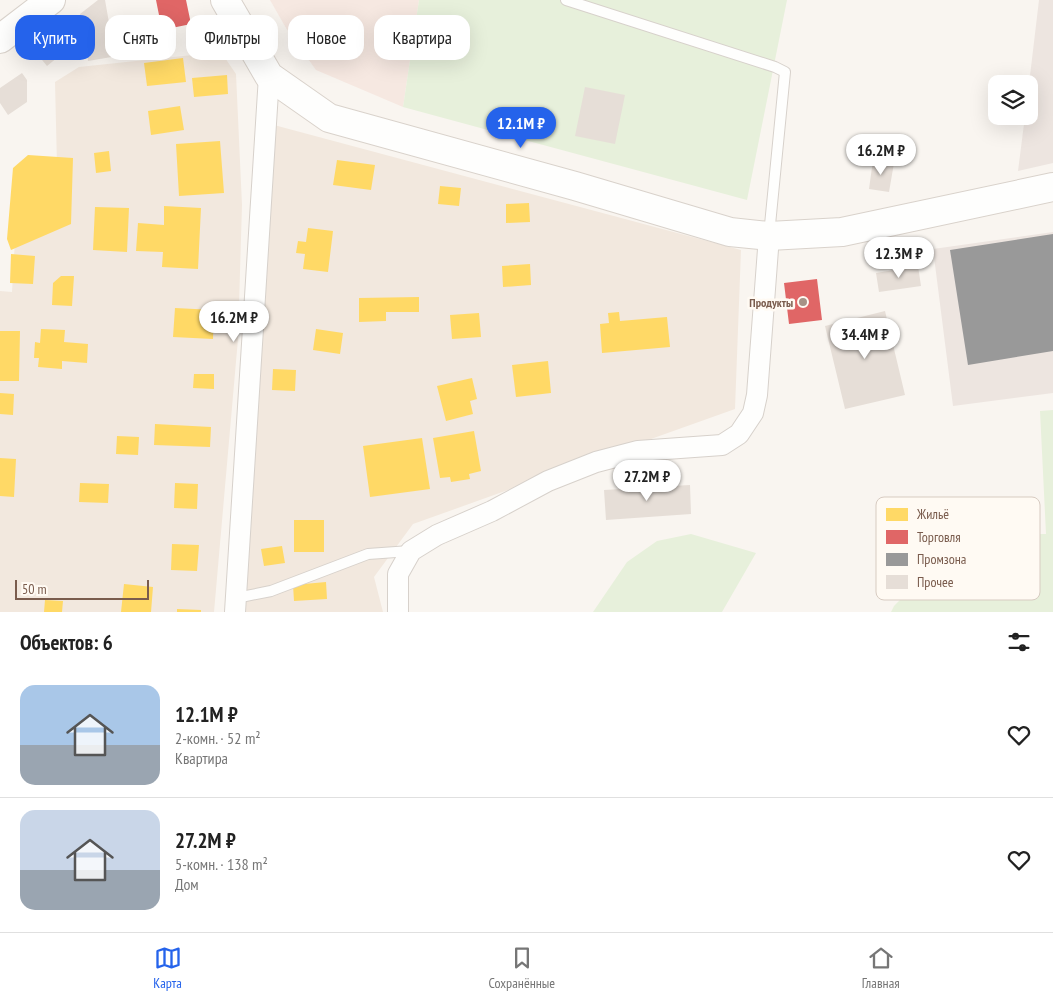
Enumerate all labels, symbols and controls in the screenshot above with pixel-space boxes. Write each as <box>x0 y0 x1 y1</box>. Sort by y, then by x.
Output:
chip: Купить <box>15 15 95 60</box>
chip: Снять <box>105 15 176 60</box>
chip: Фильтры <box>186 15 278 60</box>
chip: Новое <box>288 15 364 60</box>
chip: Квартира <box>374 15 470 60</box>
map controls <box>988 75 1038 125</box>
button: layers <box>988 75 1038 125</box>
pin: 12.1M ₽ <box>475 106 567 149</box>
text: 12.1M ₽ <box>497 113 545 133</box>
pin: 16.2M ₽ <box>835 134 927 176</box>
text: 16.2M ₽ <box>857 140 905 160</box>
pin: 12.3M ₽ <box>853 236 945 279</box>
text: 12.3M ₽ <box>875 243 923 263</box>
place label: Продукты <box>749 295 793 310</box>
marker: Продукты <box>797 296 809 308</box>
pin: 16.2M ₽ <box>188 300 280 343</box>
text: 16.2M ₽ <box>210 307 258 327</box>
pin: 34.4M ₽ <box>819 318 911 360</box>
text: 34.4M ₽ <box>841 324 889 344</box>
pin: 27.2M ₽ <box>601 460 693 502</box>
text: 27.2M ₽ <box>624 466 670 486</box>
legend <box>876 497 1040 600</box>
text: Жильё <box>916 505 949 523</box>
text: Торговля <box>917 528 961 546</box>
text: Промзона <box>917 550 966 568</box>
text: Прочее <box>917 573 954 591</box>
scale bar <box>15 577 149 600</box>
text: 50 m <box>22 580 47 598</box>
icon: filters <box>1005 628 1033 656</box>
text: Объектов: 6 <box>20 629 113 656</box>
text: 12.1M ₽ <box>175 701 238 728</box>
icon: home <box>60 705 120 765</box>
icon: heart <box>1005 721 1033 749</box>
text: 2-комн. · 52 m² <box>175 728 261 748</box>
text: Квартира <box>175 748 228 768</box>
text: 27.2M ₽ <box>175 827 236 854</box>
icon: home <box>60 830 120 890</box>
icon: heart <box>1005 846 1033 874</box>
text: 5-комн. · 138 m² <box>175 854 268 874</box>
text: Дом <box>175 874 199 894</box>
tab: Карта <box>153 944 182 992</box>
tab: Сохранённые <box>489 944 555 992</box>
tab: Главная <box>862 944 900 992</box>

